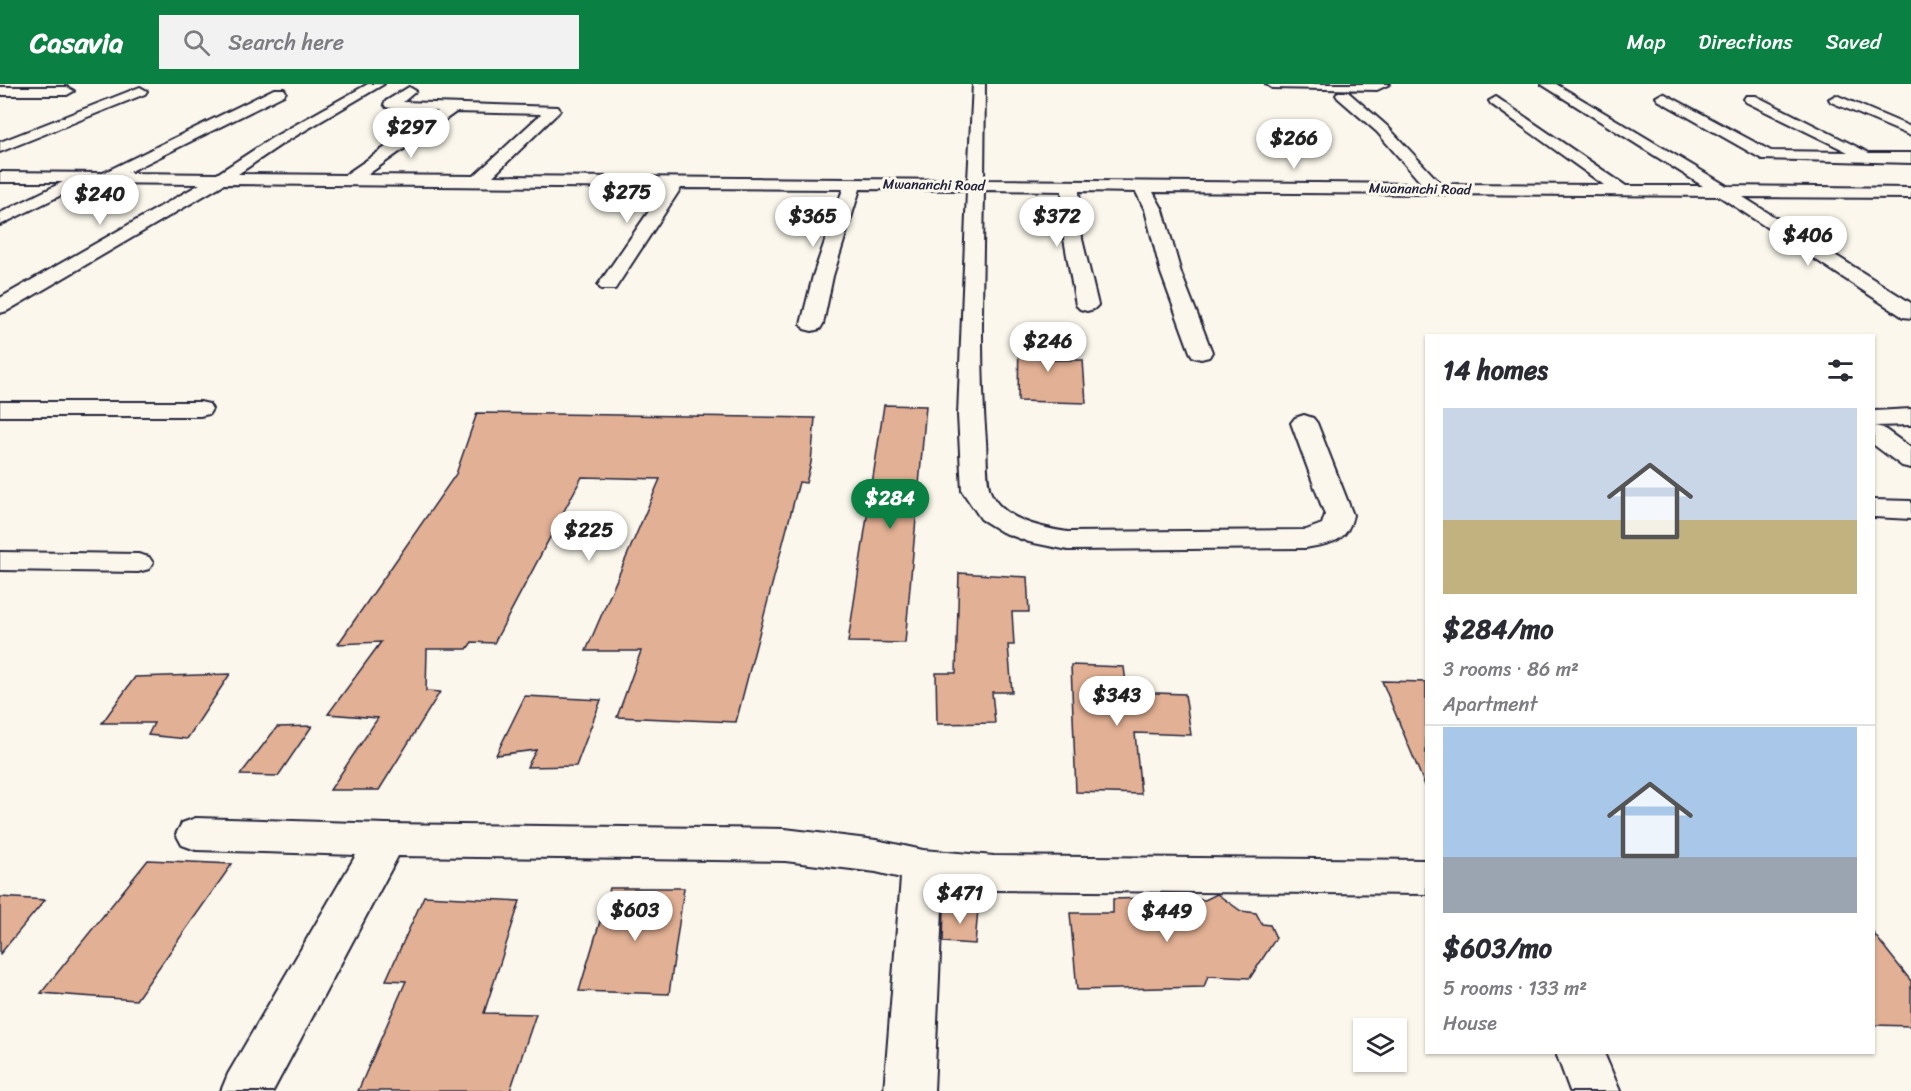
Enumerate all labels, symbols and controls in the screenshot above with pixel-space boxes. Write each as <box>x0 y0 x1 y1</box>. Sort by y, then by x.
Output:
search box <box>159 15 579 69</box>
text: Casavia <box>30 18 123 67</box>
text: Search here <box>228 23 344 62</box>
text: Map <box>1627 23 1665 61</box>
text: Directions <box>1698 23 1793 61</box>
text: Saved <box>1826 23 1881 61</box>
icon: search <box>180 26 213 59</box>
pin: $297 <box>375 108 447 159</box>
text: $297 <box>387 110 435 145</box>
pin: $266 <box>1258 119 1330 170</box>
text: $266 <box>1270 121 1318 156</box>
street label: Mwananchi Road <box>883 172 987 198</box>
pin: $275 <box>591 173 663 224</box>
pin: $240 <box>64 175 136 226</box>
text: $275 <box>603 175 651 210</box>
street label: Mwananchi Road <box>1369 176 1473 202</box>
text: $240 <box>75 177 125 212</box>
pin: $365 <box>777 197 849 248</box>
pin: $372 <box>1021 197 1093 248</box>
text: $365 <box>789 199 837 234</box>
text: $372 <box>1033 199 1081 234</box>
pin: $406 <box>1772 216 1844 267</box>
text: $406 <box>1783 218 1833 253</box>
pin: $246 <box>1012 322 1084 373</box>
text: $246 <box>1024 324 1072 359</box>
text: 14 homes <box>1443 347 1548 393</box>
icon: filters <box>1824 354 1857 387</box>
icon: home <box>1596 447 1704 555</box>
pin: $284 <box>854 479 926 530</box>
text: $284 <box>865 481 915 516</box>
pin: $225 <box>553 511 625 562</box>
text: $225 <box>565 513 613 548</box>
text: $284/mo <box>1443 606 1554 652</box>
text: 3 rooms · 86 m² <box>1443 652 1579 687</box>
pin: $343 <box>1081 676 1153 727</box>
text: $343 <box>1093 678 1141 713</box>
text: Apartment <box>1443 687 1537 722</box>
icon: home <box>1596 766 1704 874</box>
pin: $471 <box>924 874 996 925</box>
text: $471 <box>937 876 983 911</box>
pin: $603 <box>599 891 671 942</box>
pin: $449 <box>1131 892 1203 943</box>
text: $603 <box>611 893 659 928</box>
text: $449 <box>1142 894 1192 929</box>
text: $603/mo <box>1443 925 1552 971</box>
text: 5 rooms · 133 m² <box>1443 971 1587 1006</box>
text: House <box>1443 1006 1497 1041</box>
map controls <box>1353 1018 1407 1072</box>
button: layers <box>1353 1018 1407 1072</box>

